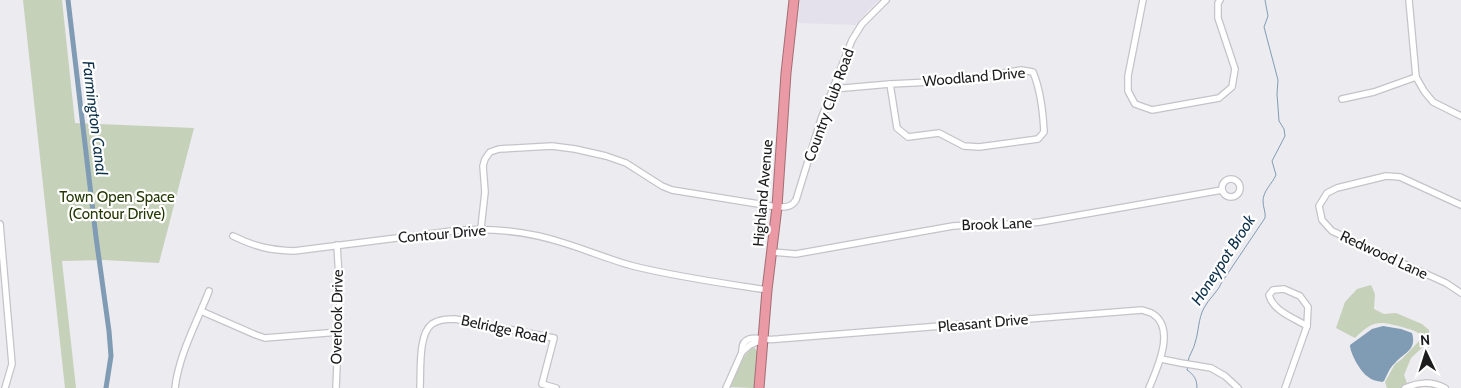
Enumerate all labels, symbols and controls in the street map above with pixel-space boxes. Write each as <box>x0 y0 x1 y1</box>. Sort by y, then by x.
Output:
street label: Country Club Road <box>800 46 858 164</box>
water label: Farmington Canal <box>79 60 111 177</box>
street label: Woodland Drive <box>922 64 1026 90</box>
street label: Highland Avenue <box>749 138 777 247</box>
park label: Town Open Space (Contour Drive) <box>59 188 175 223</box>
water label: Honeypot Brook <box>1187 210 1260 309</box>
street label: Brook Lane <box>961 214 1033 234</box>
street label: Contour Drive <box>397 221 487 247</box>
street label: Redwood Lane <box>1337 227 1431 283</box>
street label: Overlook Drive <box>327 269 347 365</box>
street label: Pleasant Drive <box>937 310 1029 336</box>
street label: Belridge Road <box>459 311 549 347</box>
north arrow <box>1401 328 1451 378</box>
text: N <box>1420 331 1431 349</box>

